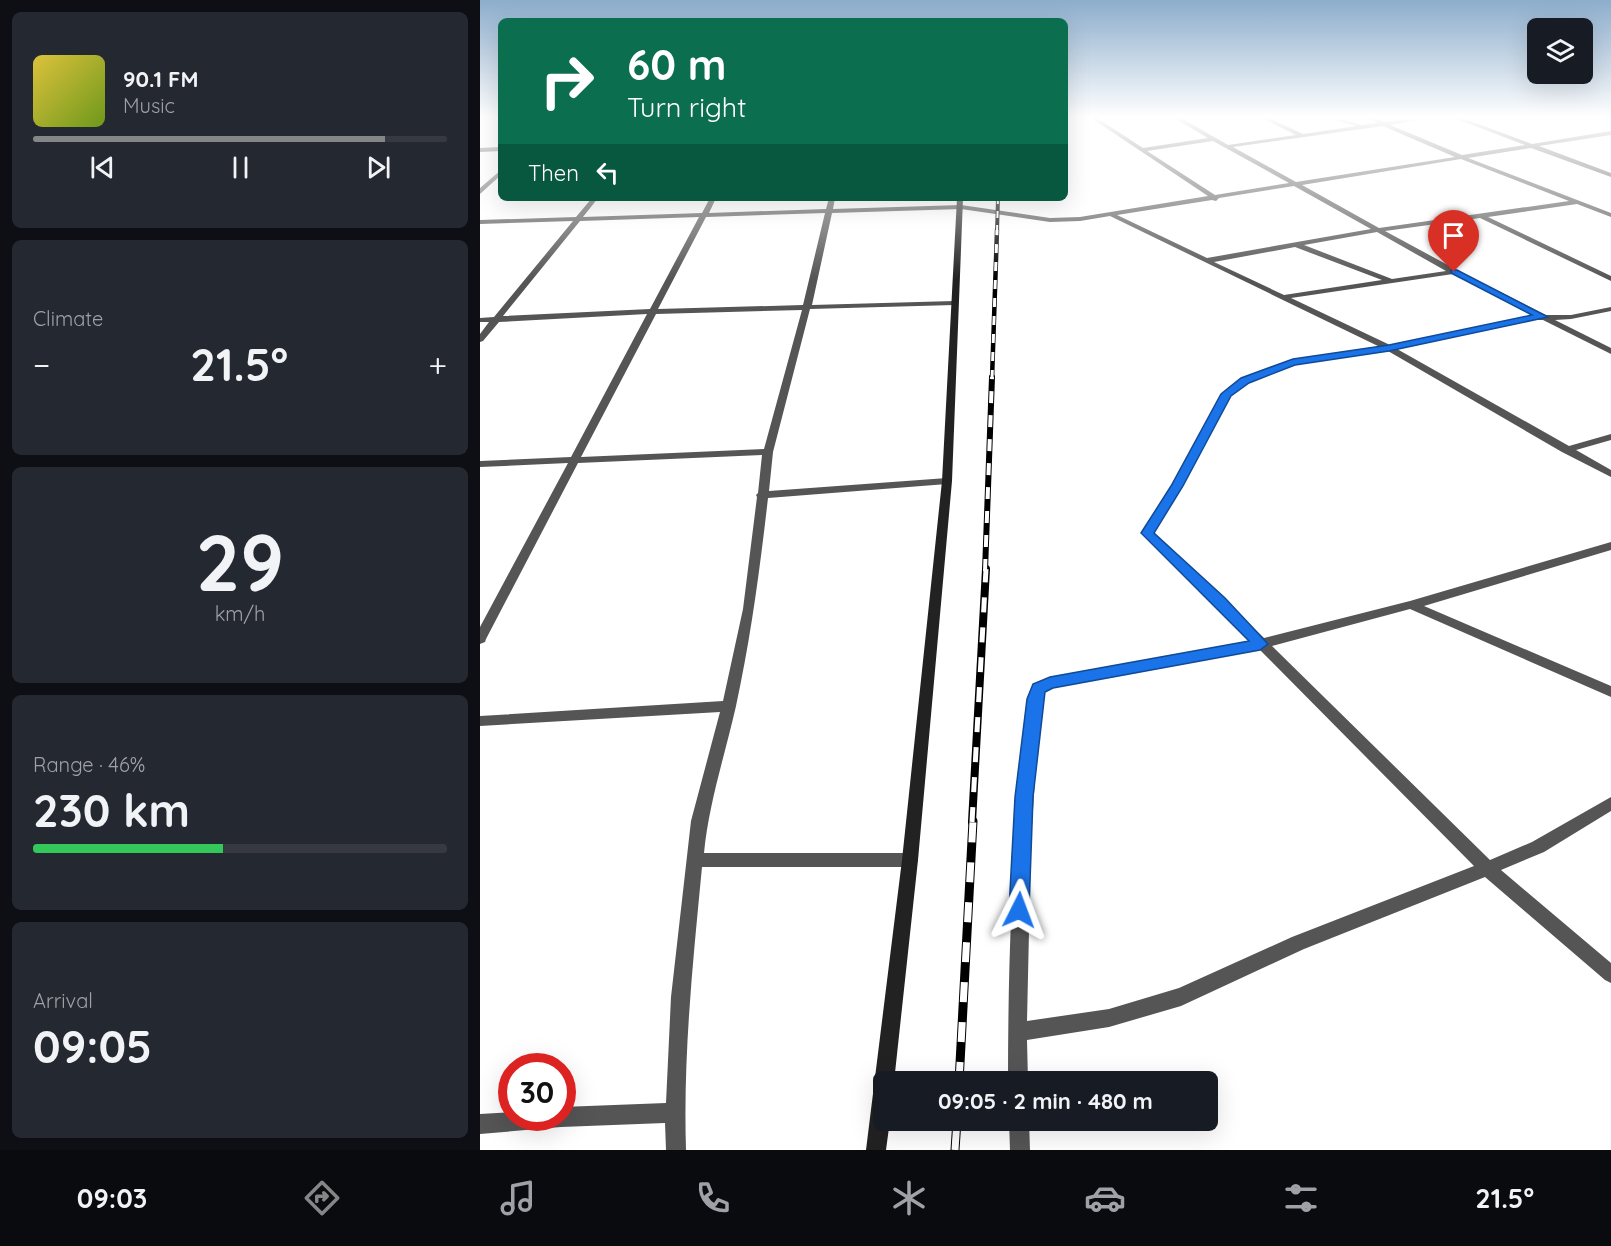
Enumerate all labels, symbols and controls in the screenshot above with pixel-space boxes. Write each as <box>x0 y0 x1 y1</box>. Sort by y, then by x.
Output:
map controls <box>1527 18 1593 84</box>
button: layers <box>1527 18 1593 84</box>
text: 60 m <box>627 38 727 91</box>
icon: right <box>528 42 606 120</box>
text: 90.1 FM <box>123 65 198 93</box>
text: Turn right <box>627 90 746 124</box>
text: Music <box>123 93 175 118</box>
icon: previous <box>86 151 119 184</box>
icon: pause <box>224 151 257 184</box>
icon: next <box>362 151 395 184</box>
icon: left <box>591 156 624 189</box>
text: Then <box>528 159 579 187</box>
pin <box>1428 210 1479 272</box>
icon: arrive <box>1437 219 1470 252</box>
text: Climate <box>33 306 103 331</box>
text: 21.5° <box>190 336 288 392</box>
text: − <box>33 344 50 385</box>
text: + <box>428 344 447 385</box>
text: 29 <box>196 513 284 611</box>
text: km/h <box>215 601 265 626</box>
text: Range · 46% <box>33 752 145 777</box>
text: 230 km <box>33 782 190 838</box>
position arrow <box>987 878 1051 942</box>
text: Arrival <box>33 988 93 1013</box>
text: 09:05 <box>33 1018 152 1074</box>
speed limit sign: 30 <box>498 1053 576 1131</box>
text: 09:05 · 2 min · 480 m <box>938 1087 1153 1115</box>
icon: directions <box>301 1177 343 1219</box>
icon: music <box>497 1177 539 1219</box>
icon: phone <box>692 1177 734 1219</box>
icon: climate <box>888 1177 930 1219</box>
icon: car <box>1084 1177 1126 1219</box>
icon: filters <box>1280 1177 1322 1219</box>
text: 09:03 <box>77 1181 147 1215</box>
text: 21.5° <box>1475 1181 1534 1215</box>

